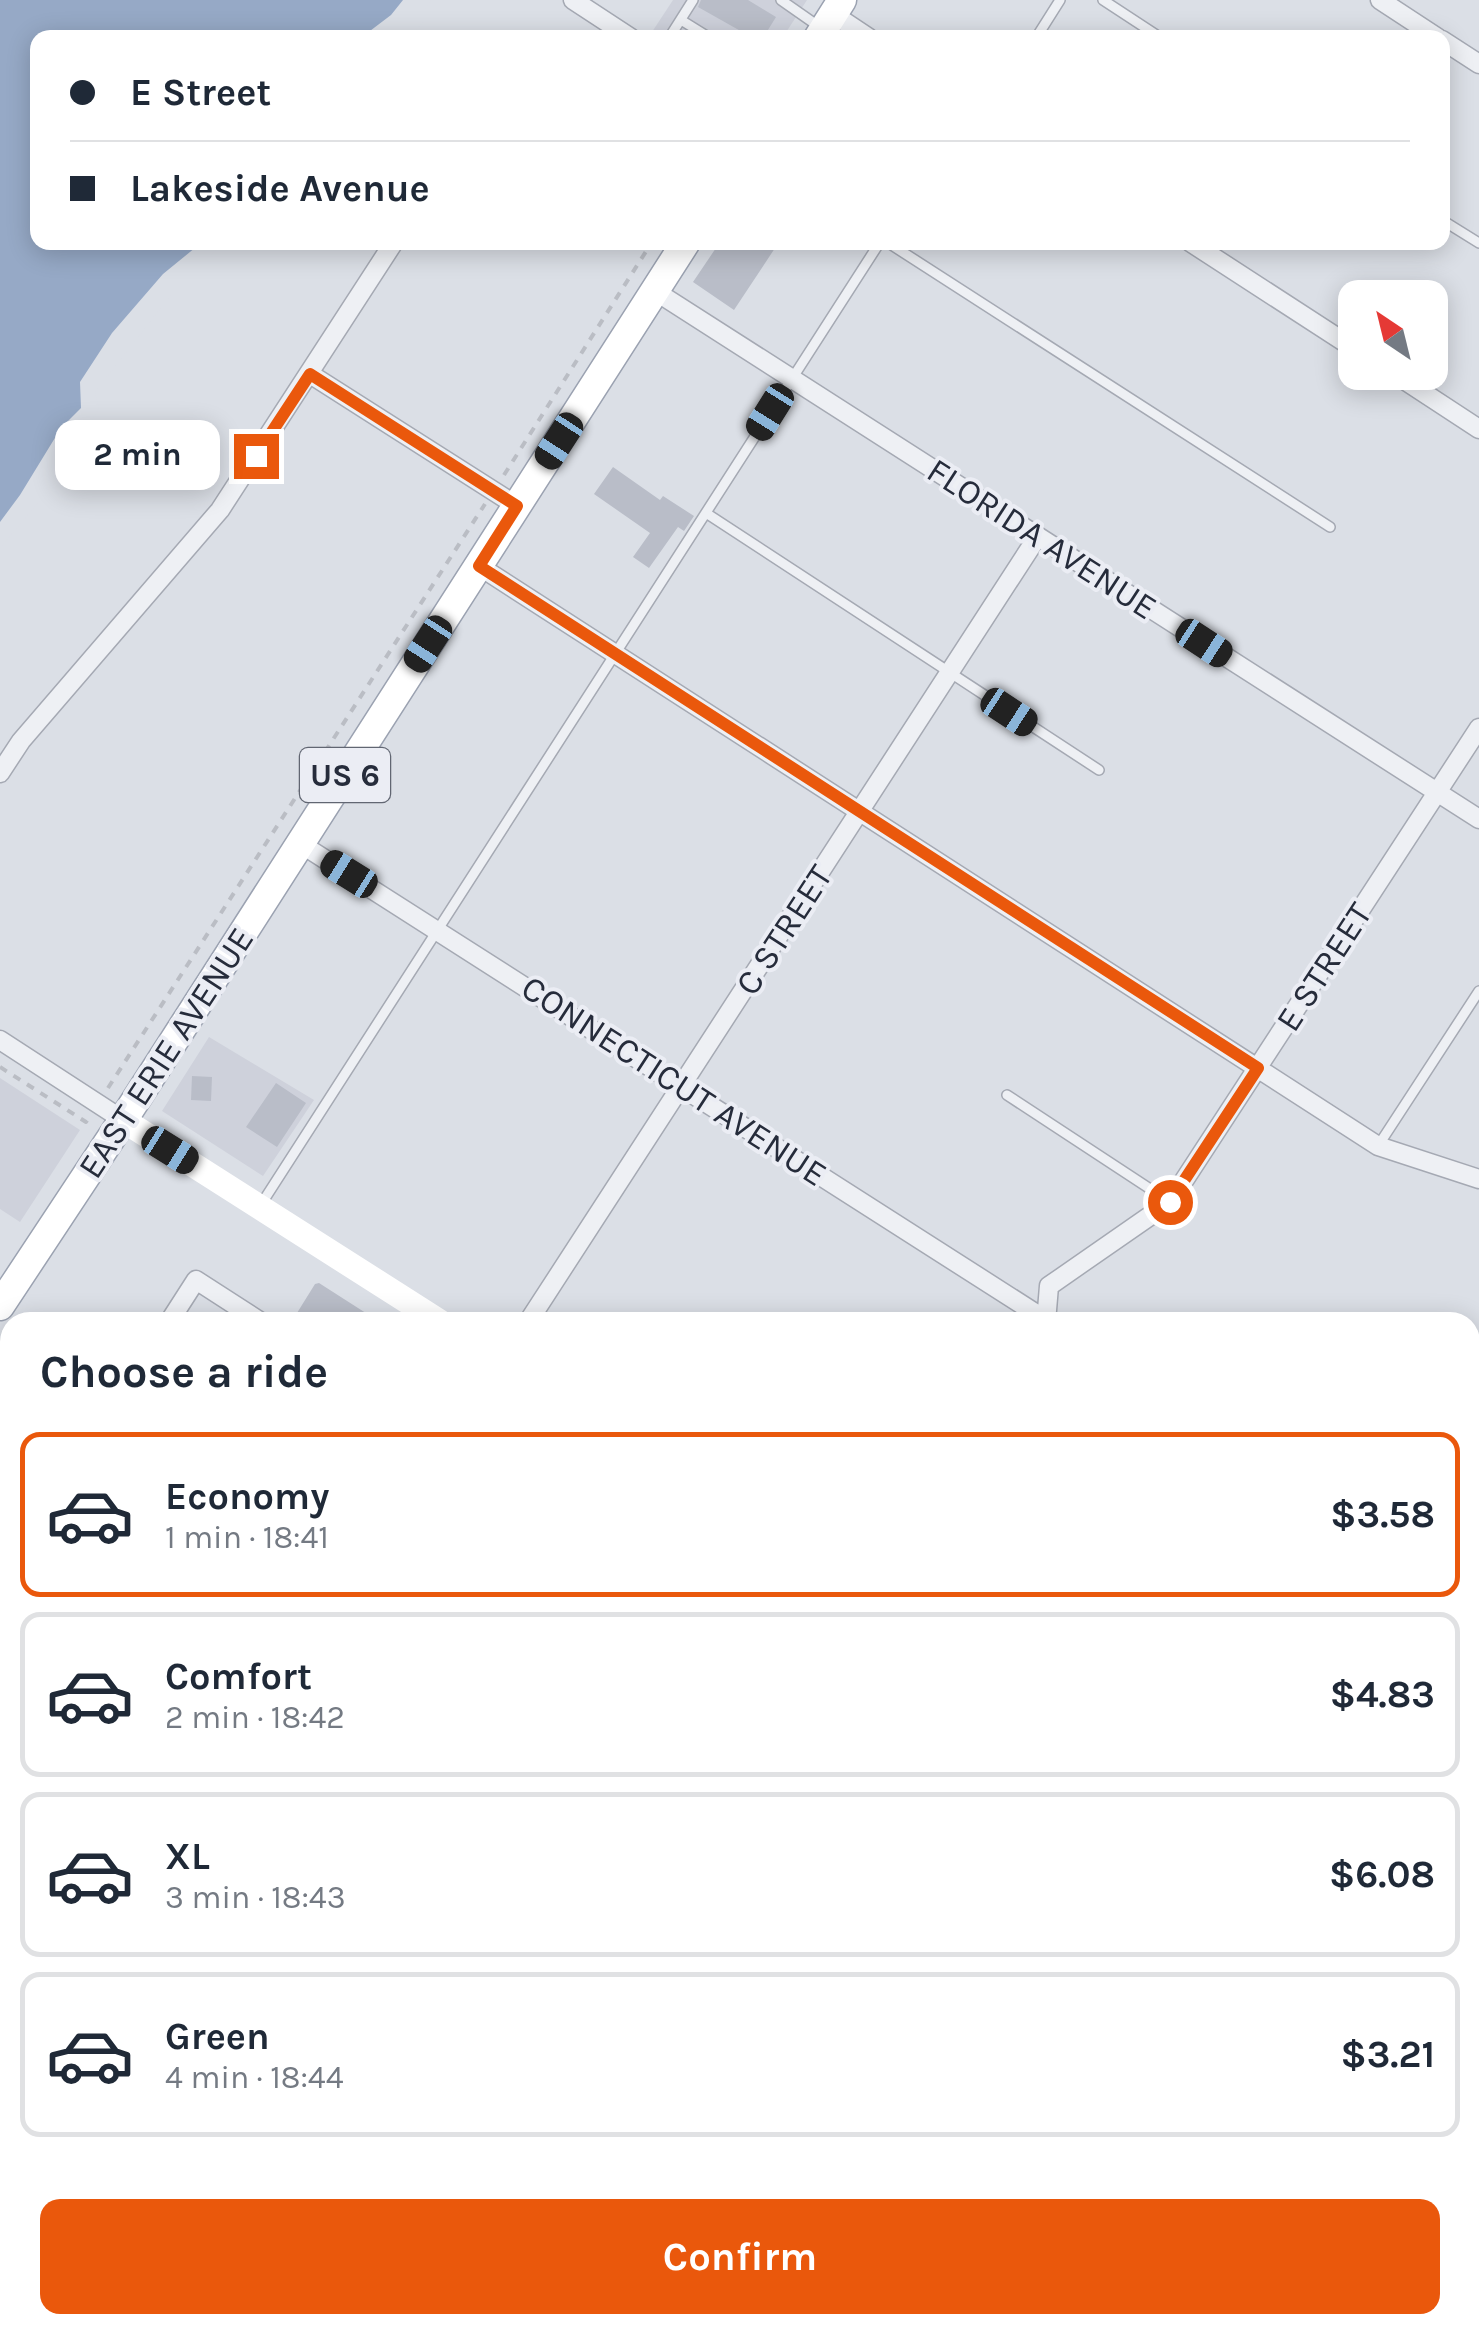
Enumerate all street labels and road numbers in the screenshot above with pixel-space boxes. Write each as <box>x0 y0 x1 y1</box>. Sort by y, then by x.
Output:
street label: FLORIDA AVENUE <box>920 450 1164 628</box>
road number: US 6 <box>300 748 390 802</box>
street label: C STREET <box>727 857 841 1003</box>
street label: E STREET <box>1267 895 1381 1039</box>
street label: EAST ERIE AVENUE <box>70 920 262 1186</box>
street label: CONNECTICUT AVENUE <box>514 967 834 1195</box>

